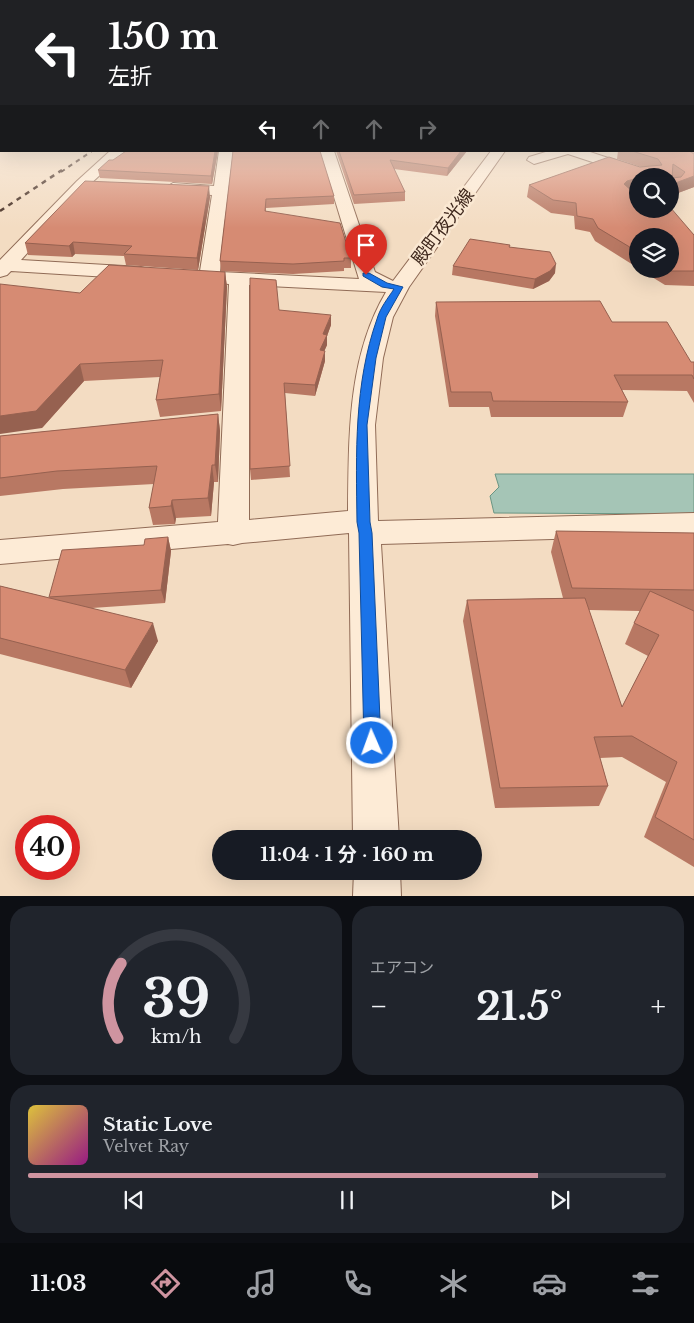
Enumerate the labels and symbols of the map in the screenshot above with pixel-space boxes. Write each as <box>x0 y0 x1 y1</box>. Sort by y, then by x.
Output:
street label: 殿町夜光線 <box>407 184 479 270</box>
pin <box>345 224 387 275</box>
position arrow <box>345 716 397 768</box>
speed limit sign: 40 <box>15 815 80 880</box>

